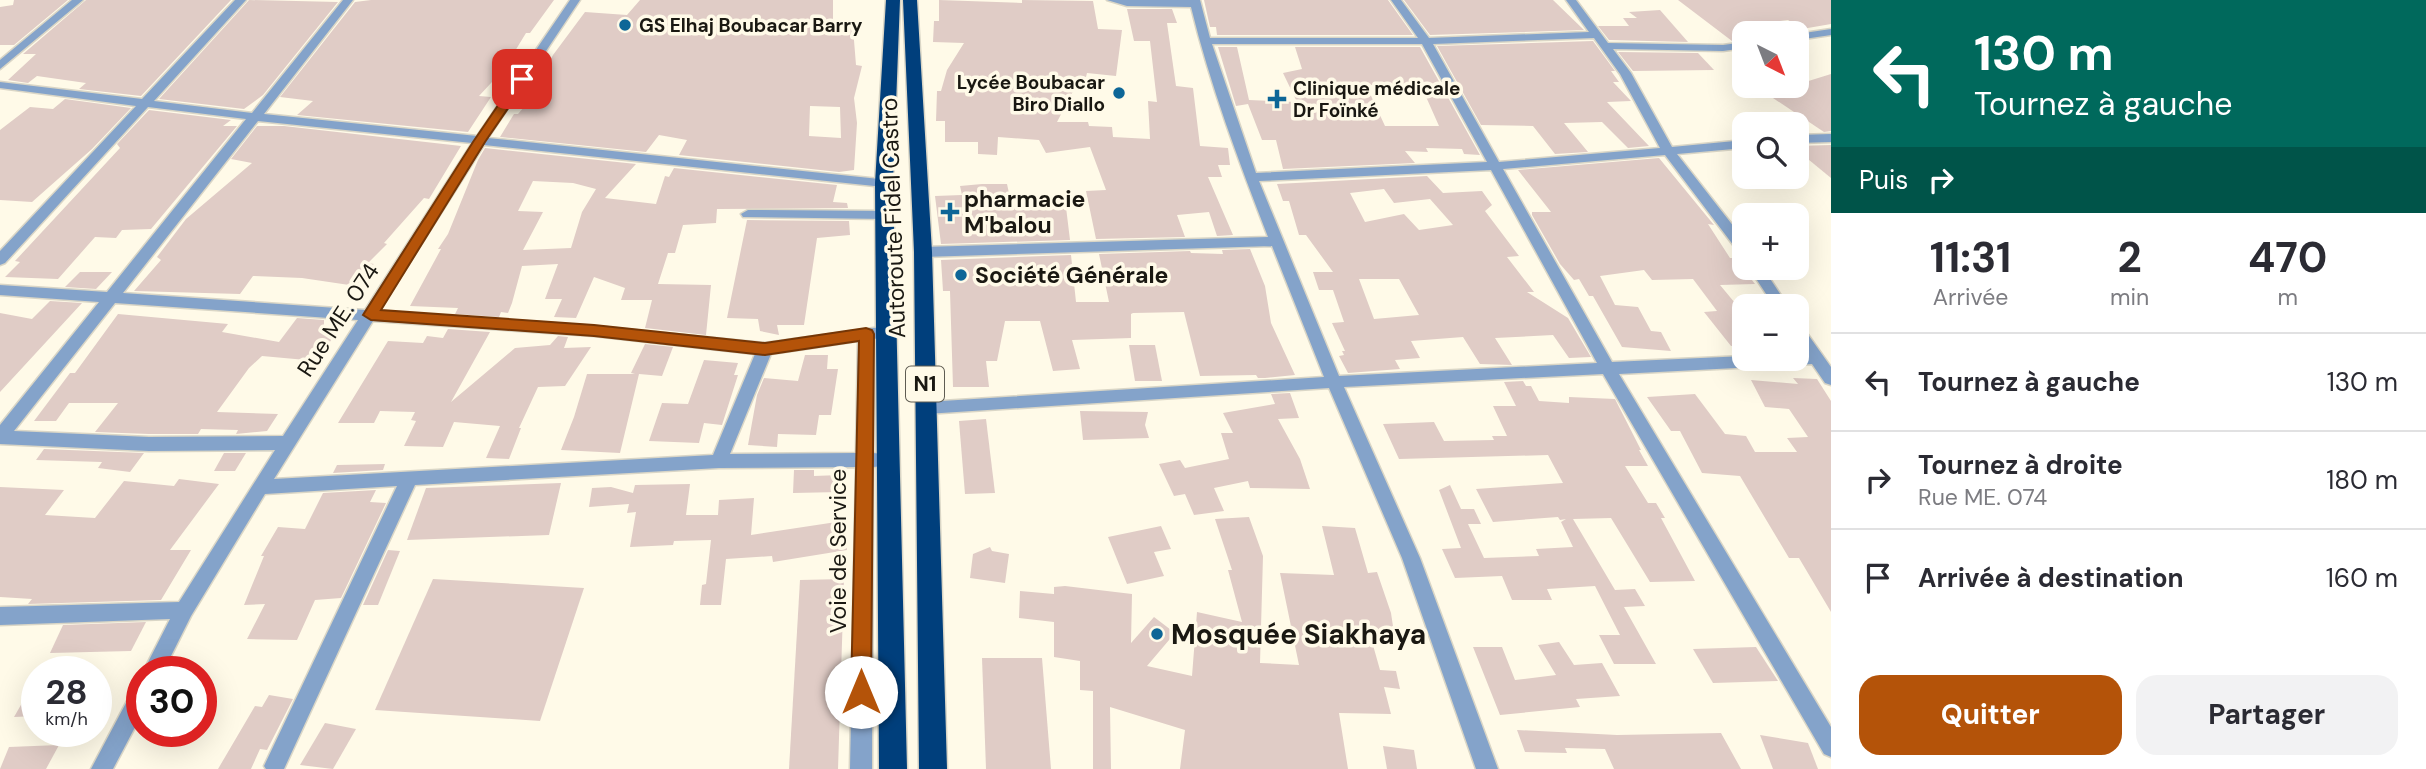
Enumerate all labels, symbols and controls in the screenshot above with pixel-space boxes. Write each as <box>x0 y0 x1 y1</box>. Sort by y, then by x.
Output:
place label: GS Elhaj Boubacar Barry <box>639 13 863 38</box>
marker: GS Elhaj Boubacar Barry <box>617 17 633 33</box>
north arrow <box>1732 21 1810 98</box>
map controls <box>1732 21 1809 371</box>
text: 130 m <box>1974 21 2114 85</box>
icon: left <box>1859 28 1950 119</box>
pin <box>492 49 552 109</box>
icon: arrive <box>503 60 541 98</box>
place label: Lycée Boubacar Biro Diallo <box>957 70 1105 117</box>
place label: Clinique médicale Dr Foïnké <box>1293 76 1460 123</box>
text: Tournez à gauche <box>1974 83 2232 125</box>
marker: Lycée Boubacar Biro Diallo <box>1111 85 1127 101</box>
marker: Clinique médicale Dr Foïnké <box>1267 89 1287 109</box>
street label: Autoroute Fidel Castro <box>874 97 912 339</box>
button: search <box>1732 112 1809 189</box>
icon: right <box>1922 161 1960 199</box>
text: Puis <box>1859 163 1908 197</box>
place label: pharmacie M'balou <box>964 184 1085 240</box>
button: + <box>1732 203 1809 280</box>
marker: pharmacie M'balou <box>942 204 958 220</box>
text: 11:31 <box>1930 230 2011 285</box>
text: 2 <box>2118 230 2142 285</box>
text: 470 <box>2248 230 2327 285</box>
street label: Rue ME. 074 <box>290 258 386 382</box>
place label: Société Générale <box>975 260 1168 290</box>
marker: Société Générale <box>953 267 969 283</box>
text: Arrivée <box>1933 282 2008 312</box>
text: min <box>2110 282 2149 312</box>
text: m <box>2277 282 2298 312</box>
button: − <box>1732 294 1809 371</box>
icon: left <box>1859 363 1897 401</box>
text: Tournez à gauche <box>1918 365 2140 399</box>
text: 130 m <box>2327 365 2398 399</box>
road number: N1 <box>906 366 944 402</box>
text: Tournez à droite <box>1918 448 2123 482</box>
icon: right <box>1859 461 1897 499</box>
text: 180 m <box>2326 463 2398 497</box>
street label: Voie de Service <box>823 469 853 633</box>
text: Rue ME. 074 <box>1918 482 2047 512</box>
icon: arrive <box>1859 559 1897 597</box>
text: Arrivée à destination <box>1918 561 2184 595</box>
text: 160 m <box>2326 561 2398 595</box>
place label: Mosquée Siakhaya <box>1171 616 1426 653</box>
marker: Mosquée Siakhaya <box>1149 626 1165 642</box>
position arrow <box>824 655 898 729</box>
speed limit sign: 30 <box>126 656 217 747</box>
text: 28 <box>45 669 88 715</box>
button: Quitter <box>1859 675 2122 755</box>
button: Partager <box>2136 675 2398 755</box>
text: km/h <box>45 707 88 731</box>

